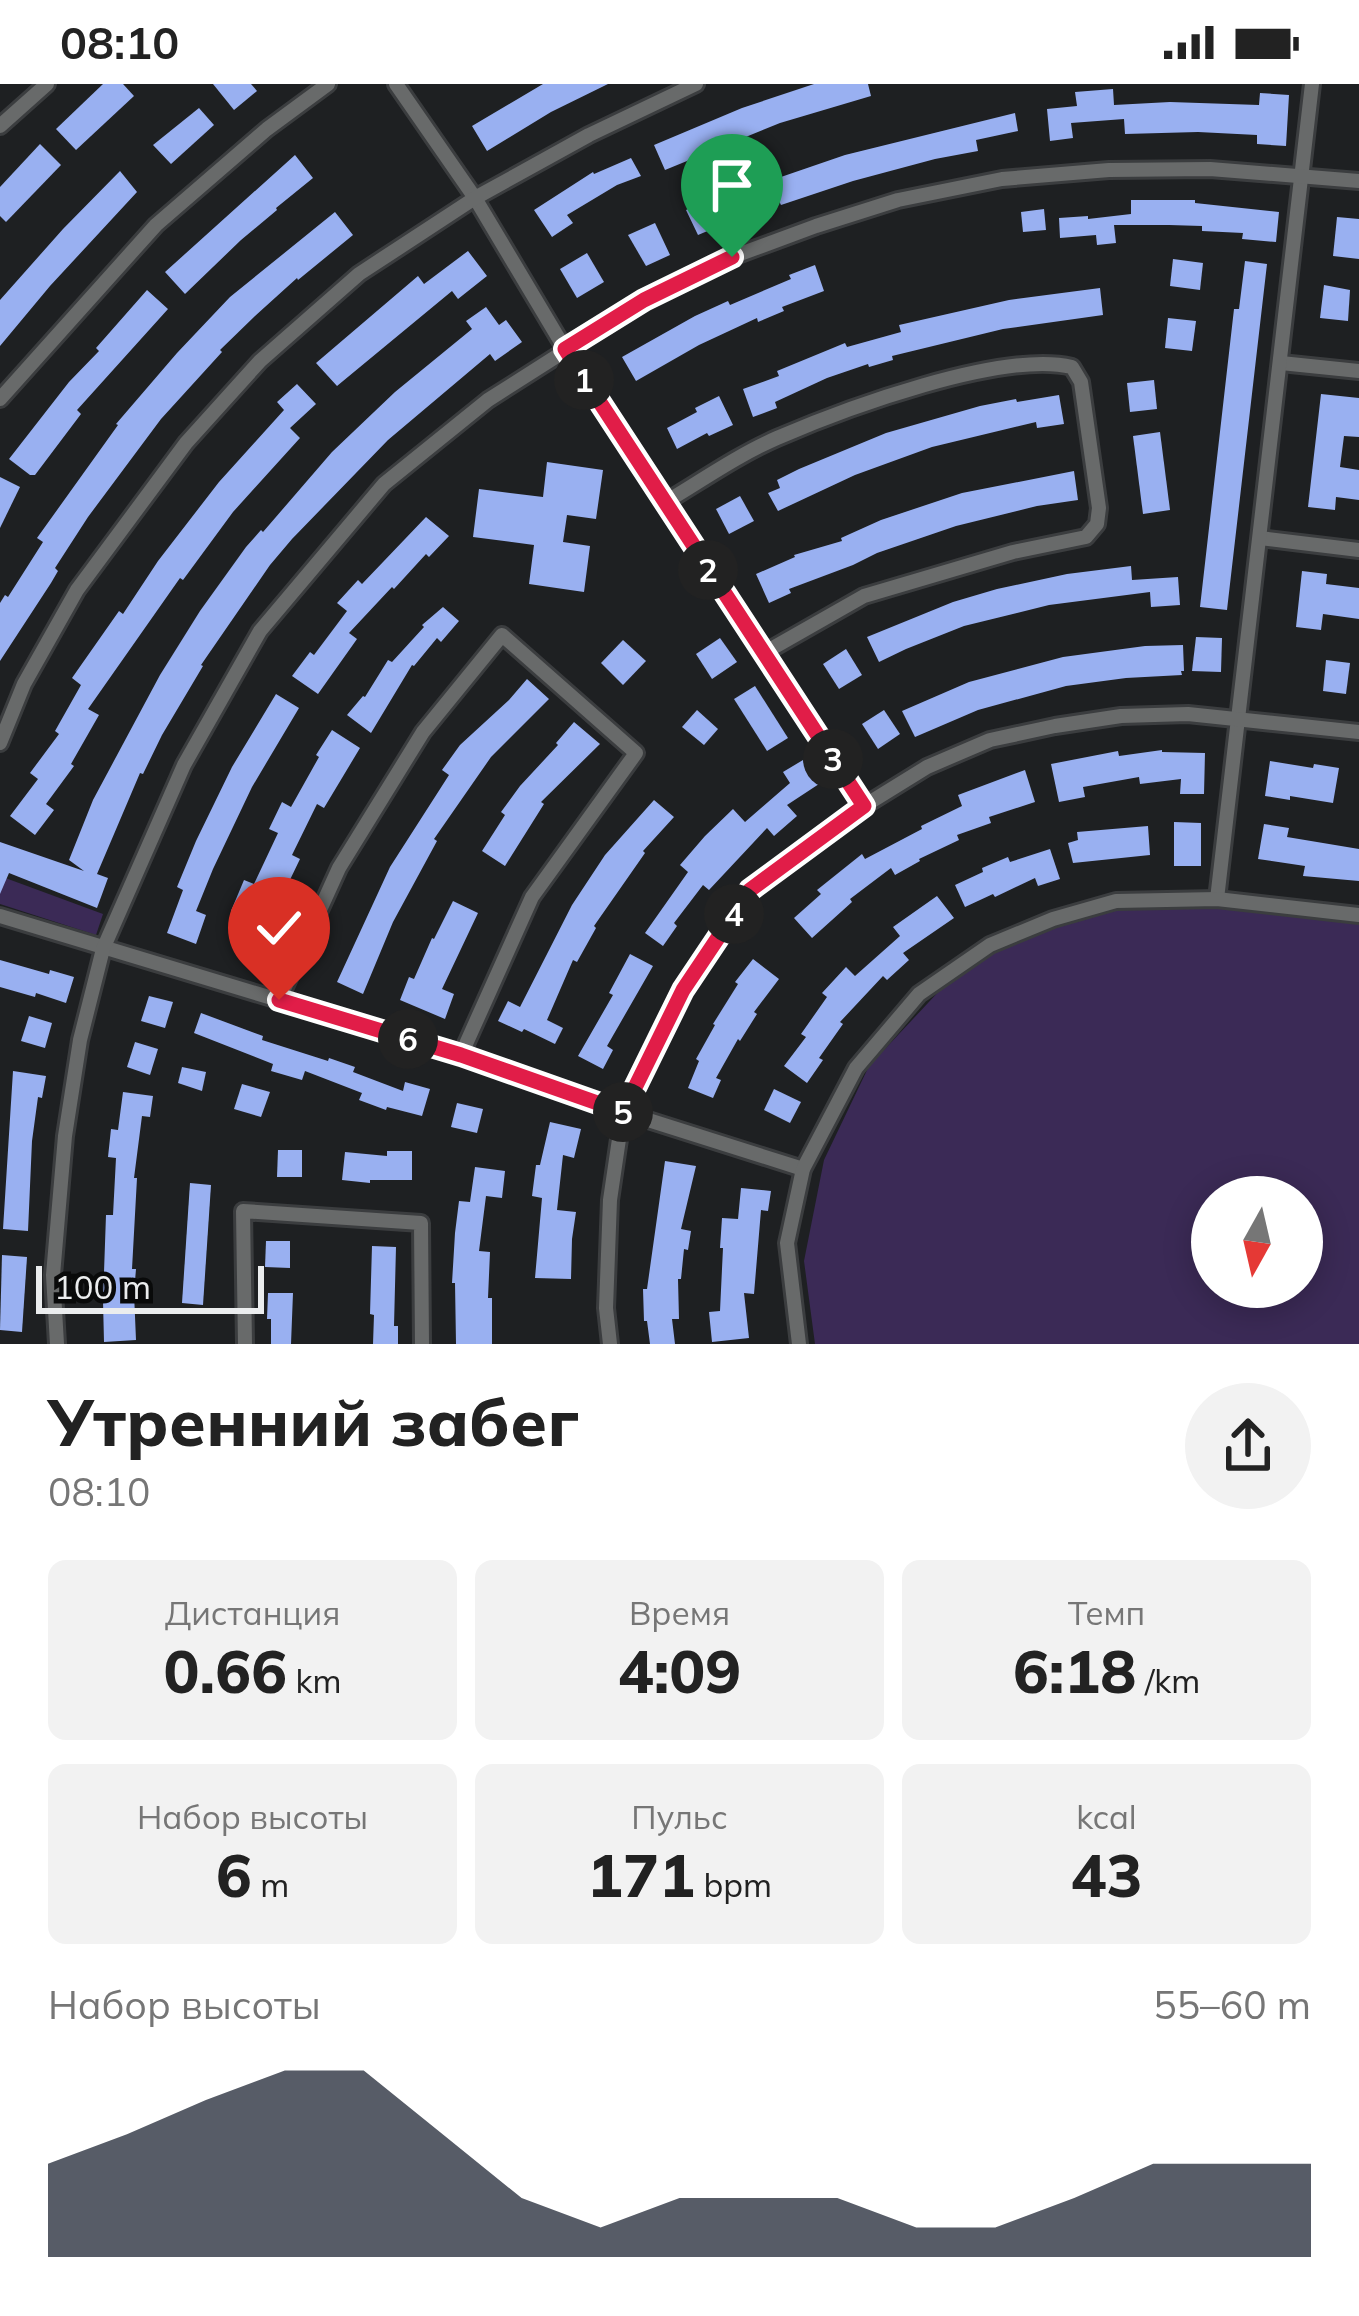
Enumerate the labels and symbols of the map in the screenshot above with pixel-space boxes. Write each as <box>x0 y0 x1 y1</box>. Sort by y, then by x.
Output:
pin <box>681 134 783 257</box>
pin: 1 <box>554 350 614 410</box>
pin: 2 <box>678 540 738 600</box>
pin: 3 <box>803 729 863 789</box>
pin <box>228 877 330 1000</box>
pin: 4 <box>704 884 764 944</box>
pin: 6 <box>378 1009 438 1069</box>
pin: 5 <box>593 1082 653 1142</box>
north arrow <box>1191 1176 1323 1308</box>
scale bar <box>36 1260 264 1313</box>

